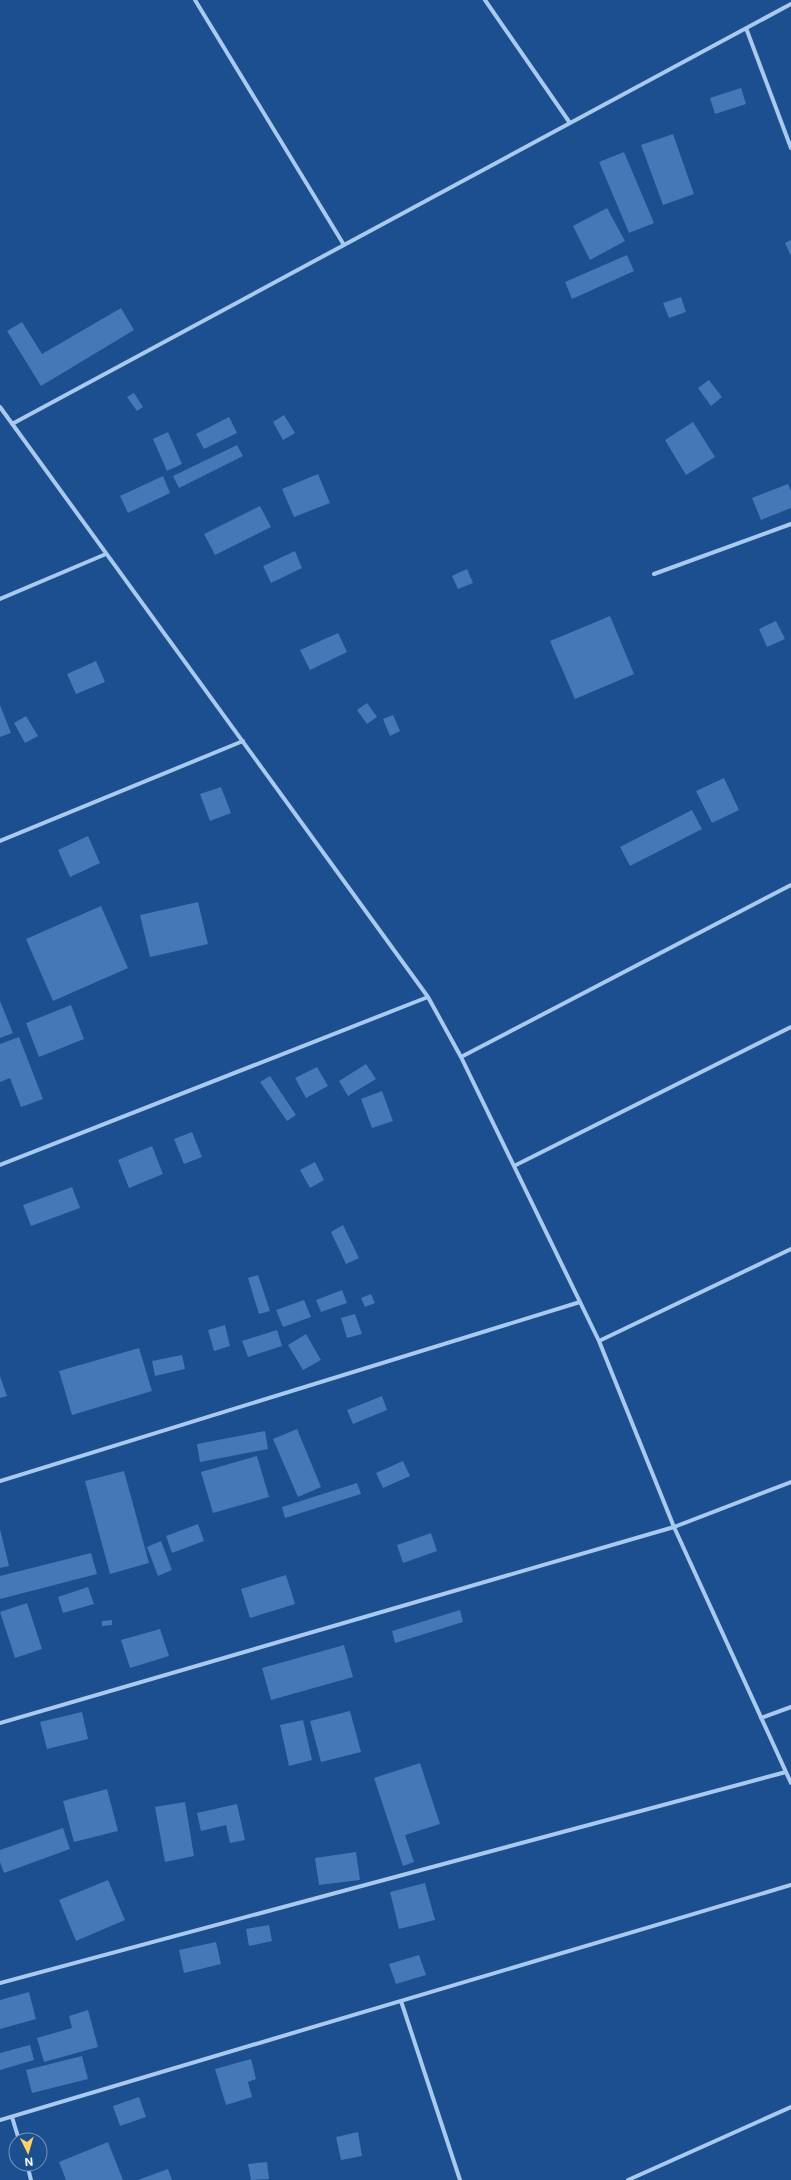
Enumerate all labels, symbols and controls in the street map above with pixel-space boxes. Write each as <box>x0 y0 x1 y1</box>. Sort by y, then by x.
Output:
north arrow <box>8 2132 48 2172</box>
text: N <box>24 2155 34 2169</box>

